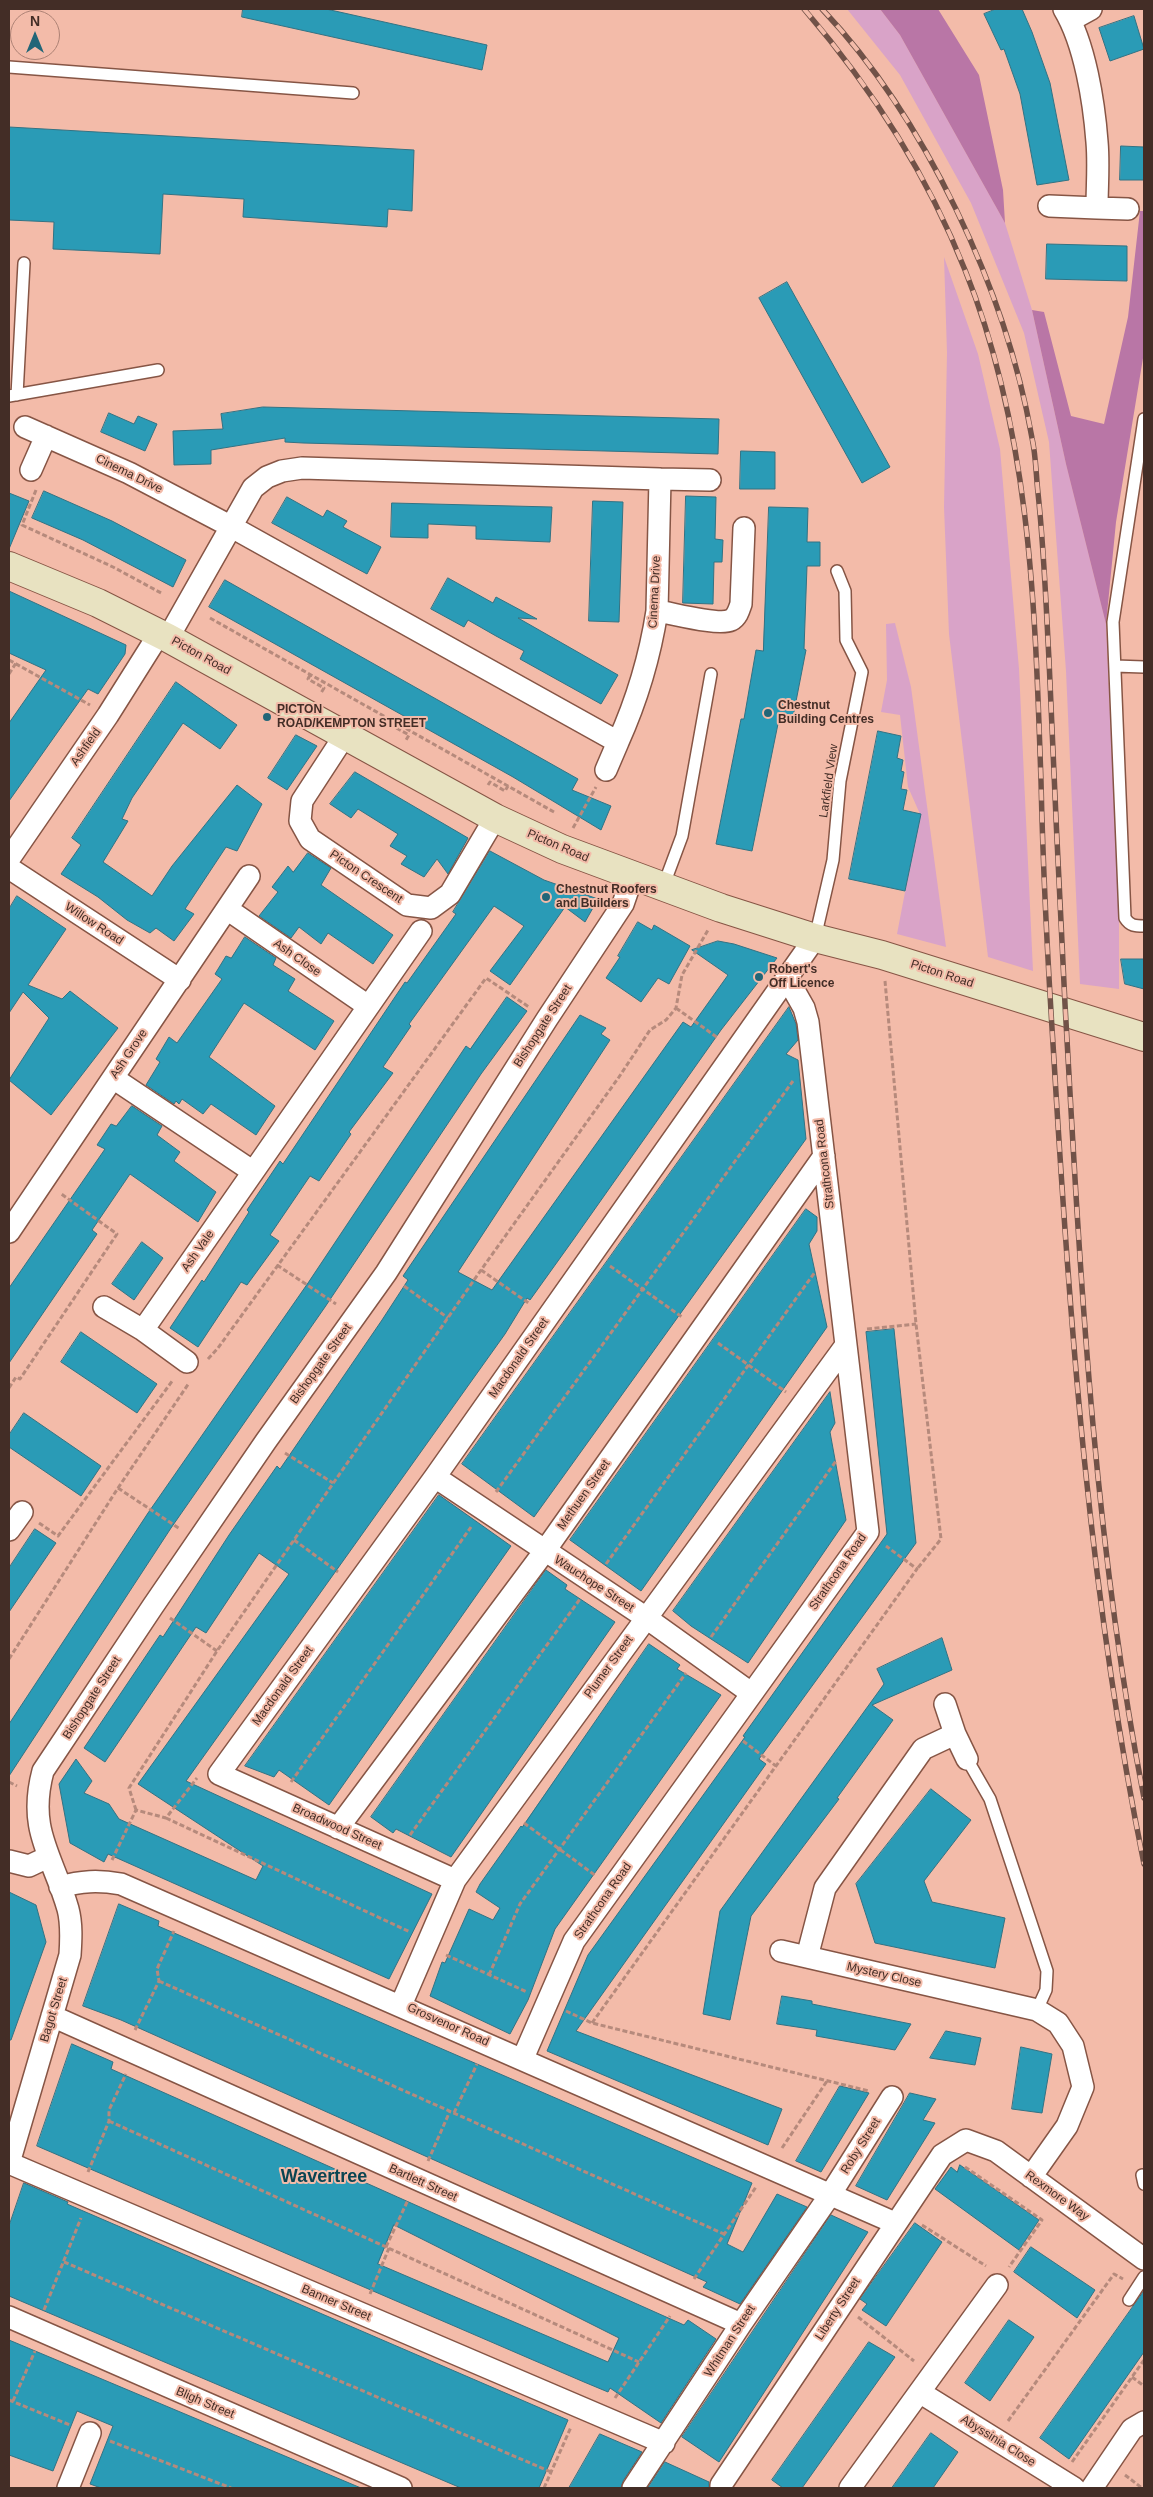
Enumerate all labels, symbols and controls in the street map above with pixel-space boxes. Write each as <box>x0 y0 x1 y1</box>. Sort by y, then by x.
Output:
north arrow <box>10 10 60 60</box>
text: N <box>30 13 40 29</box>
street label: Cinema Drive <box>93 452 165 496</box>
street label: Cinema Drive <box>646 555 664 629</box>
street label: Picton Road <box>169 634 233 678</box>
place label: Chestnut Building Centres <box>778 699 874 727</box>
place label: PICTON ROAD/KEMPTON STREET <box>277 703 426 731</box>
marker: Chestnut Building Centres <box>762 707 774 719</box>
marker: PICTON ROAD/KEMPTON STREET <box>261 711 273 723</box>
street label: Ashfield <box>68 725 104 769</box>
street label: Larkfield View <box>817 743 841 819</box>
street label: Picton Road <box>525 827 591 865</box>
street label: Picton Crescent <box>327 847 405 907</box>
place label: Chestnut Roofers and Builders <box>556 883 657 911</box>
marker: Chestnut Roofers and Builders <box>540 891 552 903</box>
street label: Willow Road <box>62 900 126 948</box>
street label: Ash Close <box>270 936 324 980</box>
street label: Picton Road <box>909 957 975 991</box>
place label: Robert's Off Licence <box>769 963 834 991</box>
marker: Robert's Off Licence <box>753 971 765 983</box>
street label: Bishopgate Street <box>511 982 575 1070</box>
street label: Ash Grove <box>107 1026 151 1082</box>
street label: Strathcona Road <box>812 1118 838 1210</box>
street label: Ash Vale <box>179 1228 217 1274</box>
street label: Macdonald Street <box>486 1315 552 1401</box>
street label: Bishopgate Street <box>287 1321 355 1407</box>
street label: Methuen Street <box>555 1457 613 1533</box>
street label: Strathcona Road <box>806 1531 870 1613</box>
street label: Wauchope Street <box>551 1553 637 1615</box>
street label: Plumer Street <box>582 1633 636 1701</box>
street label: Macdonald Street <box>250 1644 316 1728</box>
street label: Bishopgate Street <box>60 1654 124 1742</box>
street label: Broadwood Street <box>290 1801 384 1853</box>
street label: Strathcona Road <box>571 1860 635 1942</box>
street label: Mystery Close <box>845 1959 923 1991</box>
street label: Bagot Street <box>37 1976 71 2044</box>
street label: Grosvenor Road <box>405 2001 491 2049</box>
street label: Roby Street <box>838 2115 884 2177</box>
street label: Bartlett Street <box>387 2162 459 2204</box>
district label: Wavertree <box>281 2166 367 2188</box>
street label: Rexmore Way <box>1022 2168 1092 2224</box>
street label: Liberty Street <box>813 2275 863 2343</box>
street label: Banner Street <box>299 2282 373 2324</box>
street label: Whitman Street <box>701 2302 759 2380</box>
street label: Bligh Street <box>174 2384 236 2422</box>
street label: Abyssinia Close <box>958 2412 1038 2470</box>

